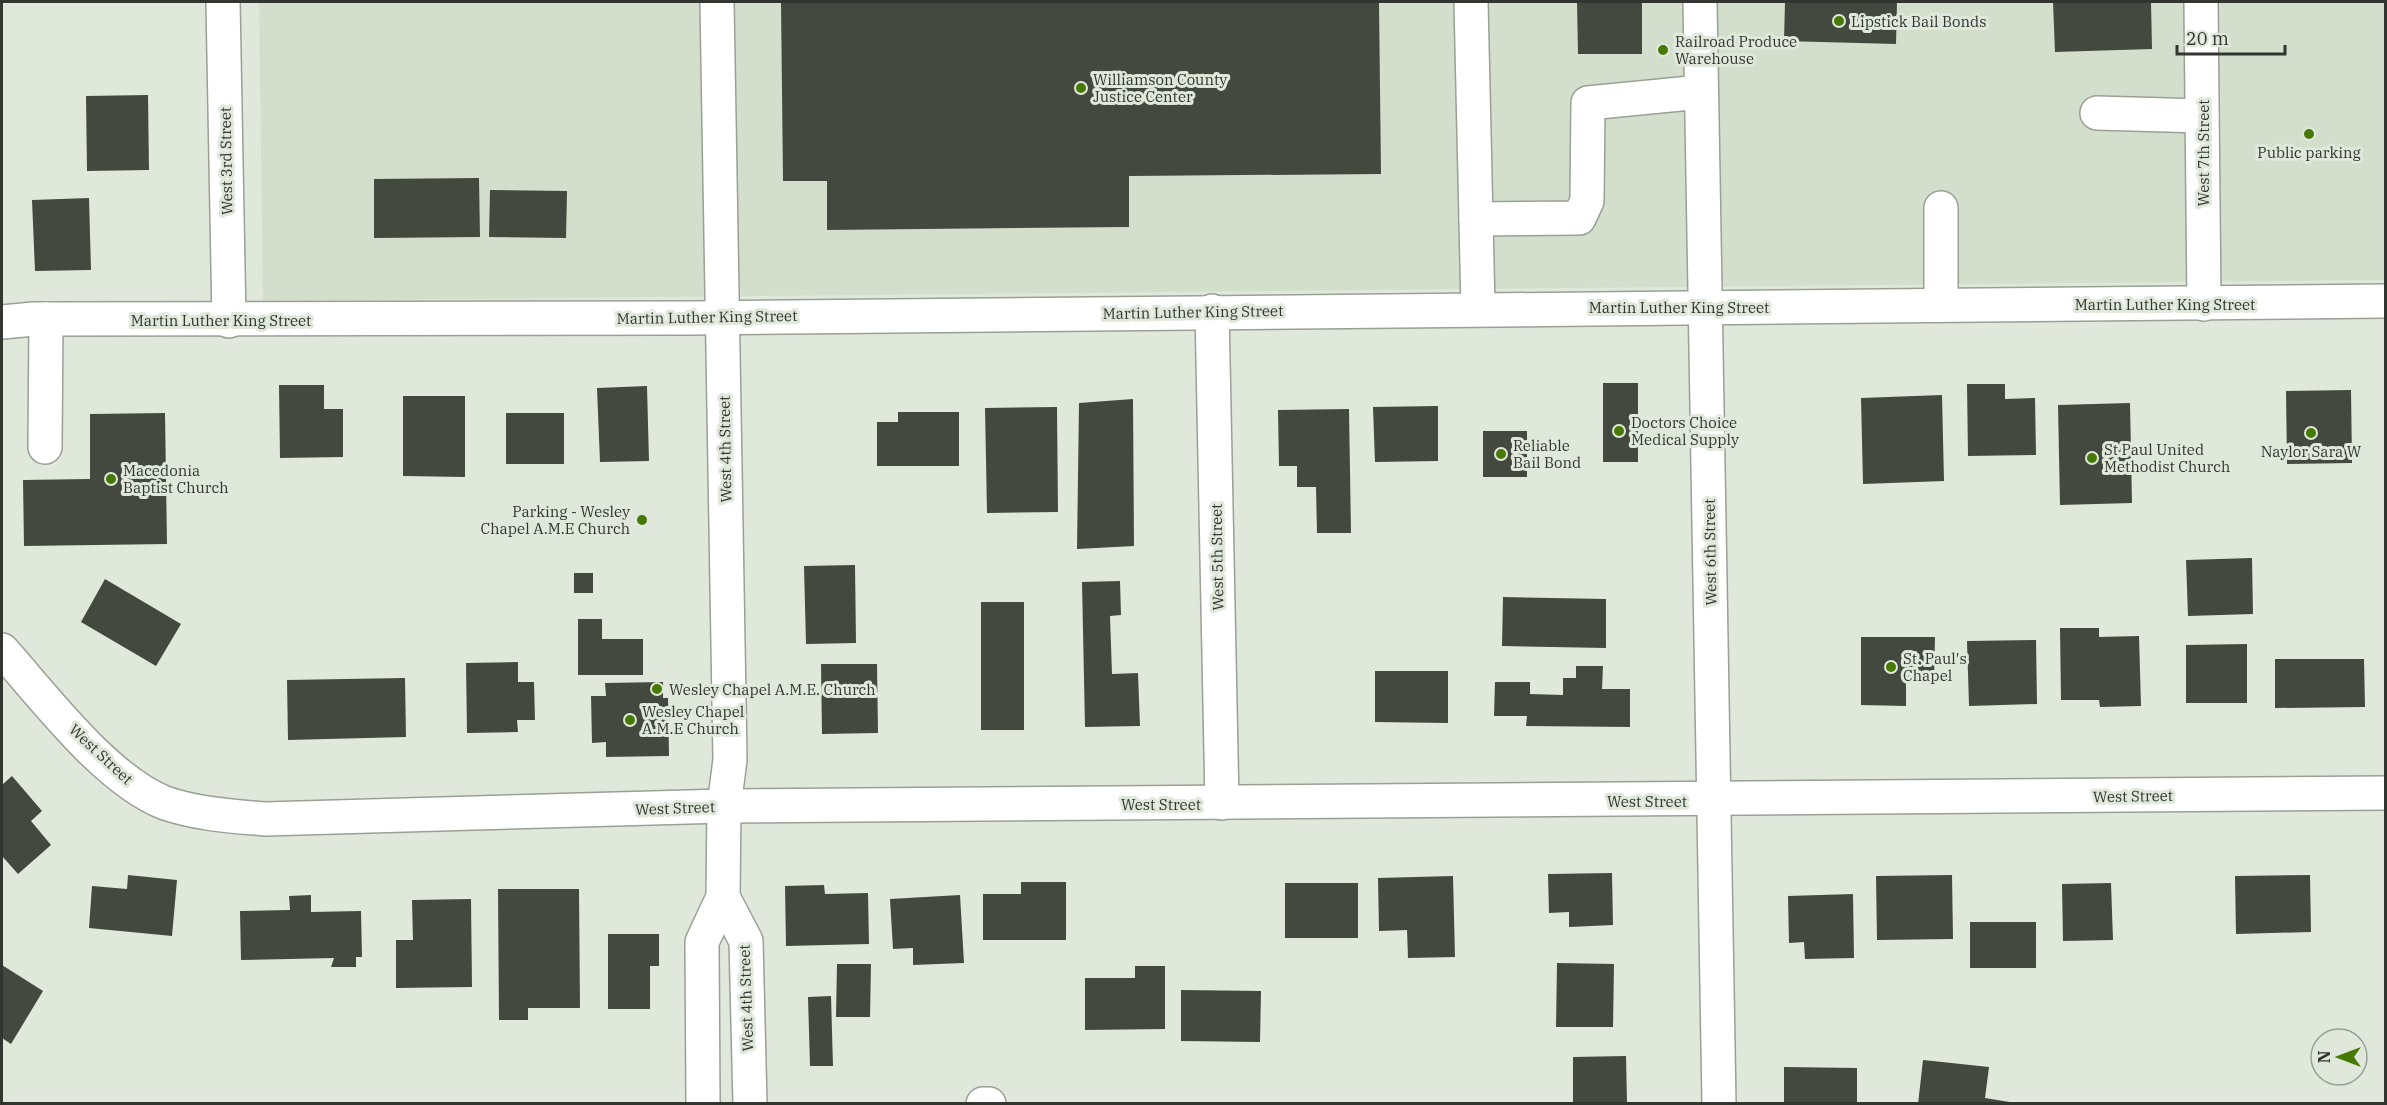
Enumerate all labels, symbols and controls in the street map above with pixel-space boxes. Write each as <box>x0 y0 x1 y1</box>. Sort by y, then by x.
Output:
place label: Lipstick Bail Bonds <box>1851 12 1987 31</box>
marker: Lipstick Bail Bonds <box>1832 14 1846 28</box>
scale bar <box>2177 18 2285 56</box>
text: 20 m <box>2186 27 2229 50</box>
place label: Railroad Produce Warehouse <box>1675 32 1797 68</box>
marker: Railroad Produce Warehouse <box>1656 43 1670 57</box>
place label: Williamson County Justice Center <box>1093 70 1227 106</box>
marker: Williamson County Justice Center <box>1074 81 1088 95</box>
street label: West 7th Street <box>2194 99 2213 207</box>
street label: West 3rd Street <box>216 107 236 215</box>
marker: Public parking <box>2302 127 2316 141</box>
place label: Public parking <box>2257 143 2361 162</box>
street label: Martin Luther King Street <box>2075 295 2255 314</box>
street label: Martin Luther King Street <box>1589 298 1769 317</box>
street label: Martin Luther King Street <box>1102 301 1284 323</box>
street label: Martin Luther King Street <box>616 306 798 328</box>
street label: Martin Luther King Street <box>131 311 311 330</box>
street label: West 4th Street <box>715 395 735 503</box>
place label: Doctors Choice Medical Supply <box>1631 413 1739 449</box>
marker: Doctors Choice Medical Supply <box>1612 424 1626 438</box>
marker: Naylor Sara W <box>2304 426 2318 440</box>
place label: Reliable Bail Bond <box>1513 436 1581 472</box>
place label: St Paul United Methodist Church <box>2104 440 2230 476</box>
place label: Naylor Sara W <box>2261 442 2362 461</box>
marker: Reliable Bail Bond <box>1494 447 1508 461</box>
marker: St Paul United Methodist Church <box>2085 451 2099 465</box>
place label: Macedonia Baptist Church <box>123 461 229 497</box>
marker: Macedonia Baptist Church <box>104 472 118 486</box>
street label: West 6th Street <box>1700 498 1720 606</box>
place label: Parking - Wesley Chapel A.M.E Church <box>480 502 630 538</box>
street label: West 5th Street <box>1207 503 1227 611</box>
marker: Parking - Wesley Chapel A.M.E Church <box>635 513 649 527</box>
place label: St. Paul's Chapel <box>1903 649 1967 685</box>
marker: St. Paul's Chapel <box>1884 660 1898 674</box>
place label: Wesley Chapel A.M.E. Church <box>669 680 876 699</box>
marker: Wesley Chapel A.M.E. Church <box>650 682 664 696</box>
place label: Wesley Chapel A.M.E Church <box>642 702 744 738</box>
marker: Wesley Chapel A.M.E Church <box>623 713 637 727</box>
street label: West Street <box>65 720 137 788</box>
street label: West Street <box>2093 786 2173 806</box>
street label: West Street <box>1607 792 1687 811</box>
street label: West Street <box>1121 795 1201 814</box>
street label: West Street <box>635 797 715 819</box>
street label: West 4th Street <box>735 944 757 1052</box>
north arrow <box>2309 1027 2369 1087</box>
text: N <box>2314 1051 2334 1063</box>

